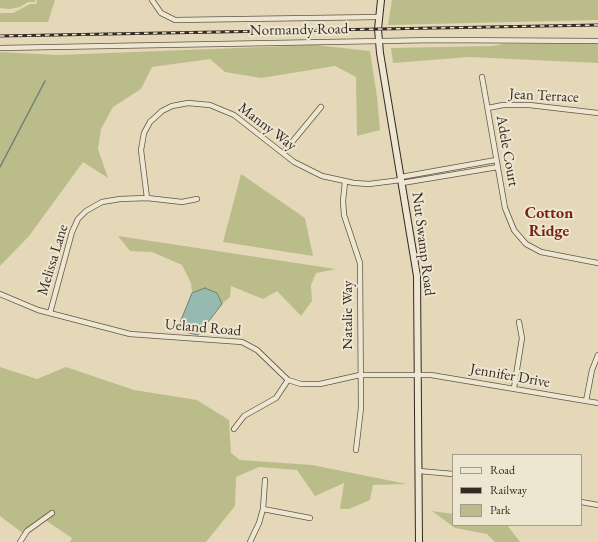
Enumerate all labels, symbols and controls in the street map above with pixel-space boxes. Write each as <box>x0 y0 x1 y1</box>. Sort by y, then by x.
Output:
street label: Normandy Road <box>250 20 348 40</box>
street label: Jean Terrace <box>509 85 579 107</box>
street label: Manny Way <box>234 99 300 155</box>
street label: Adele Court <box>492 114 522 188</box>
street label: Nut Swamp Road <box>408 191 438 297</box>
district label: Cotton Ridge <box>525 204 573 242</box>
street label: Melissa Lane <box>34 222 72 298</box>
street label: Natalie Way <box>339 280 357 350</box>
street label: Ueland Road <box>164 316 242 340</box>
street label: Jennifer Drive <box>469 360 551 392</box>
legend <box>452 454 582 526</box>
text: Road <box>490 462 515 478</box>
text: Railway <box>490 482 527 498</box>
text: Park <box>490 502 510 518</box>

